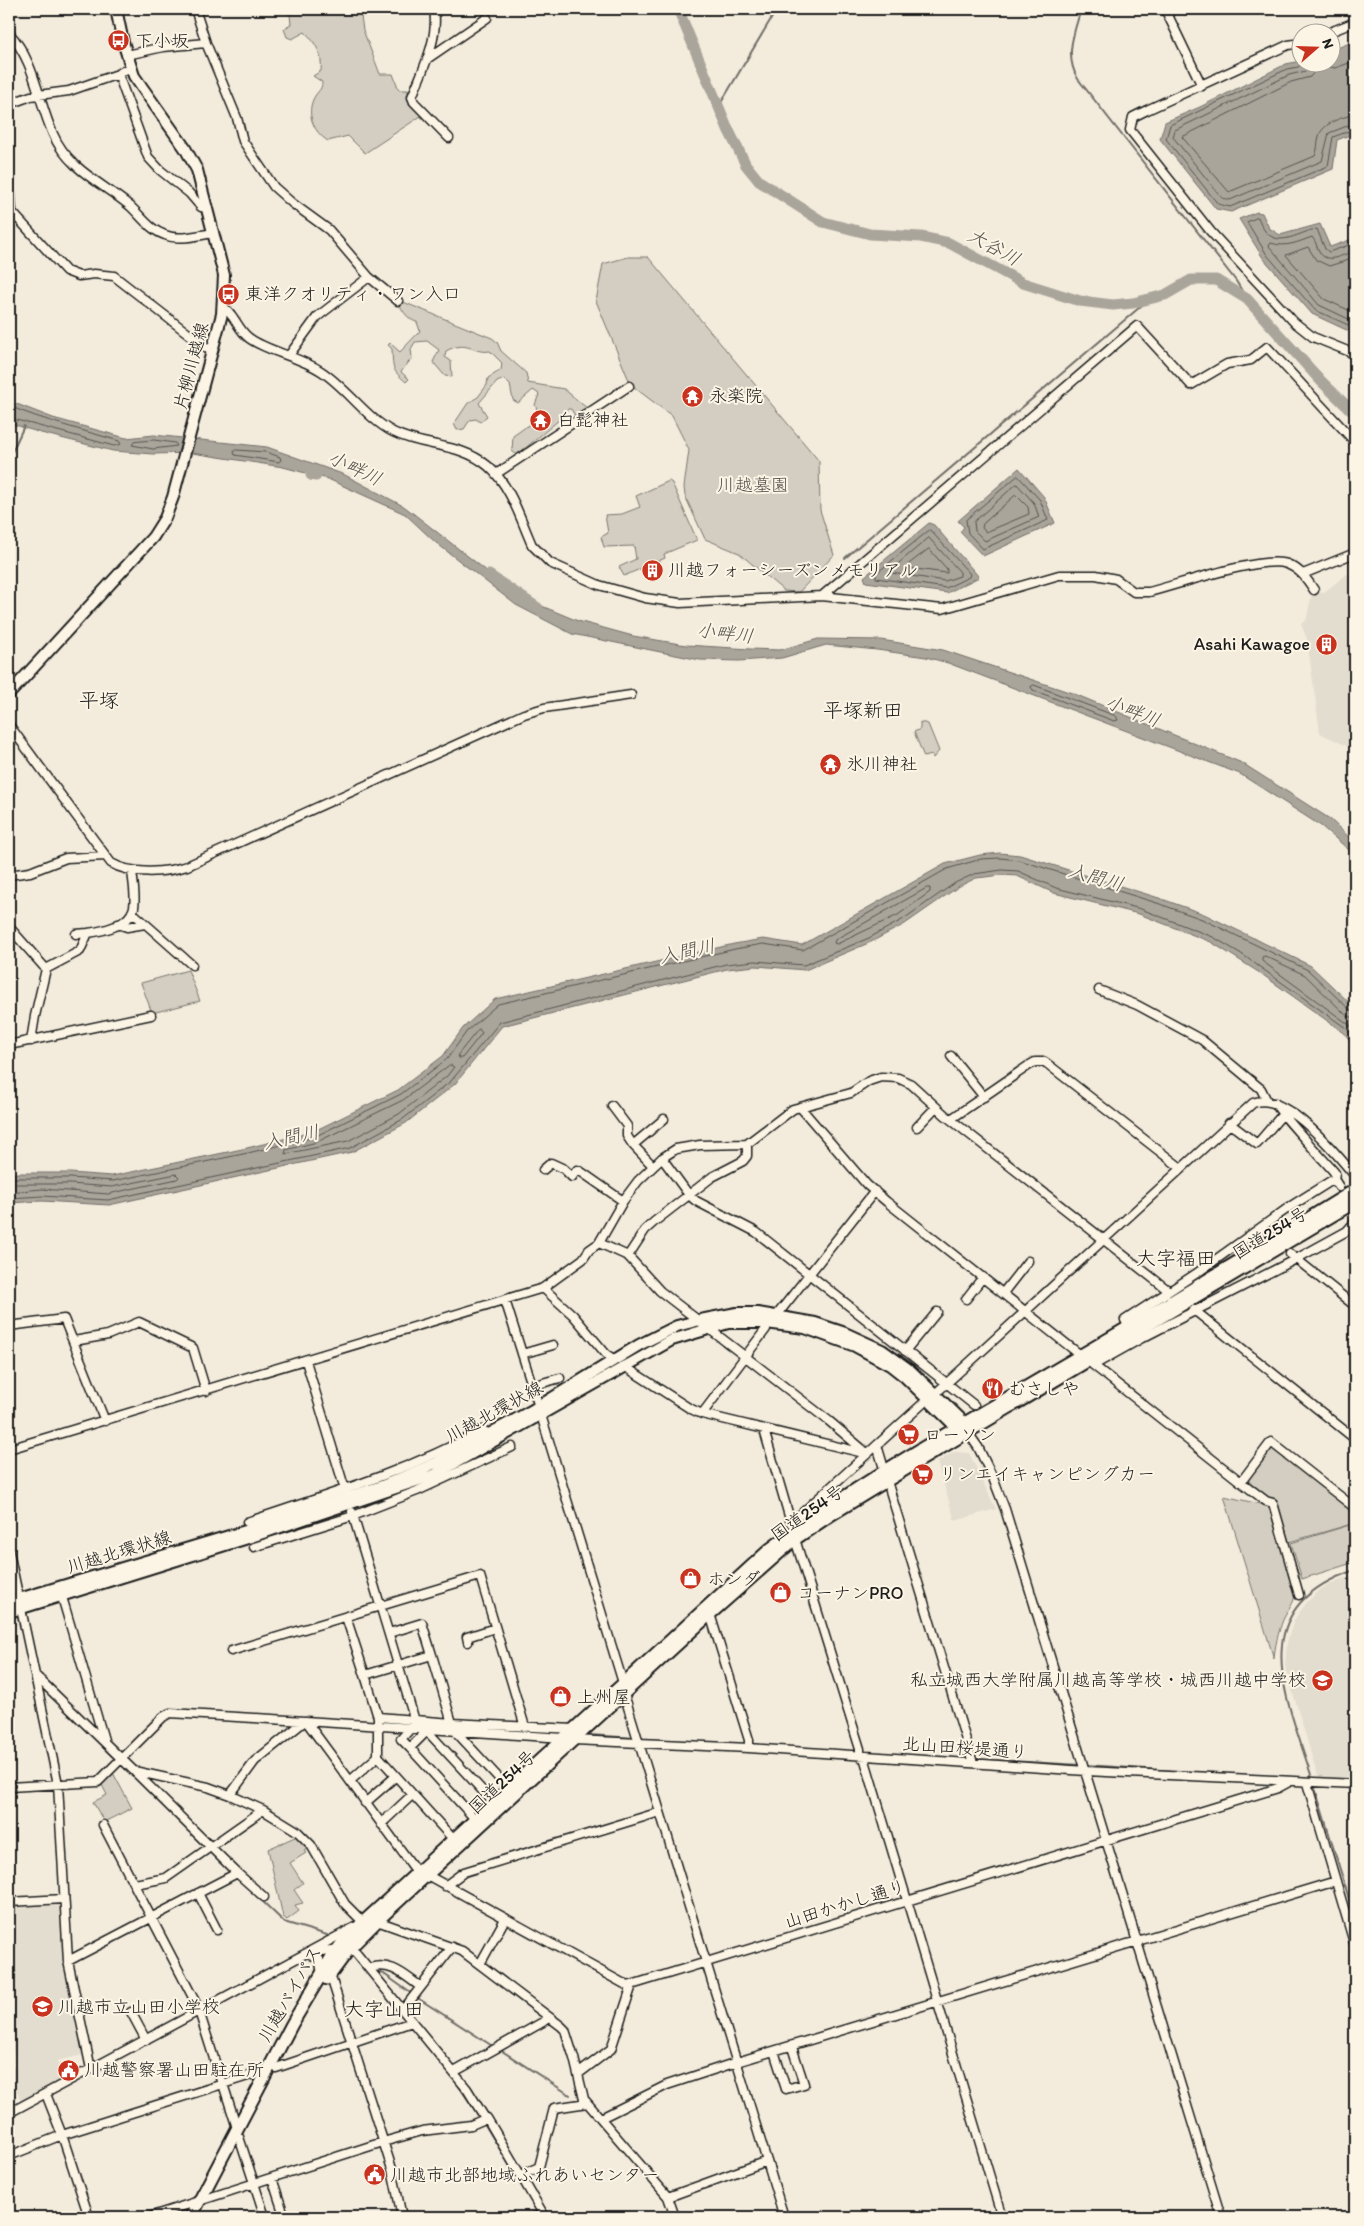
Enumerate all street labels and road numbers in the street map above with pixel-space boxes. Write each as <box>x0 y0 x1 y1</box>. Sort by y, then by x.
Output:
street label: 片柳川越線 <box>169 320 213 412</box>
street label: 国道254号 <box>1228 1202 1312 1264</box>
street label: 川越北環状線 <box>441 1376 547 1448</box>
street label: 国道254号 <box>766 1480 848 1546</box>
street label: 川越北環状線 <box>64 1526 174 1578</box>
street label: 北山田桜堤通り <box>901 1733 1029 1763</box>
street label: 国道254号 <box>464 1745 540 1819</box>
street label: 山田かかし通り <box>782 1875 908 1933</box>
street label: 川越バイパス <box>254 1942 326 2046</box>

